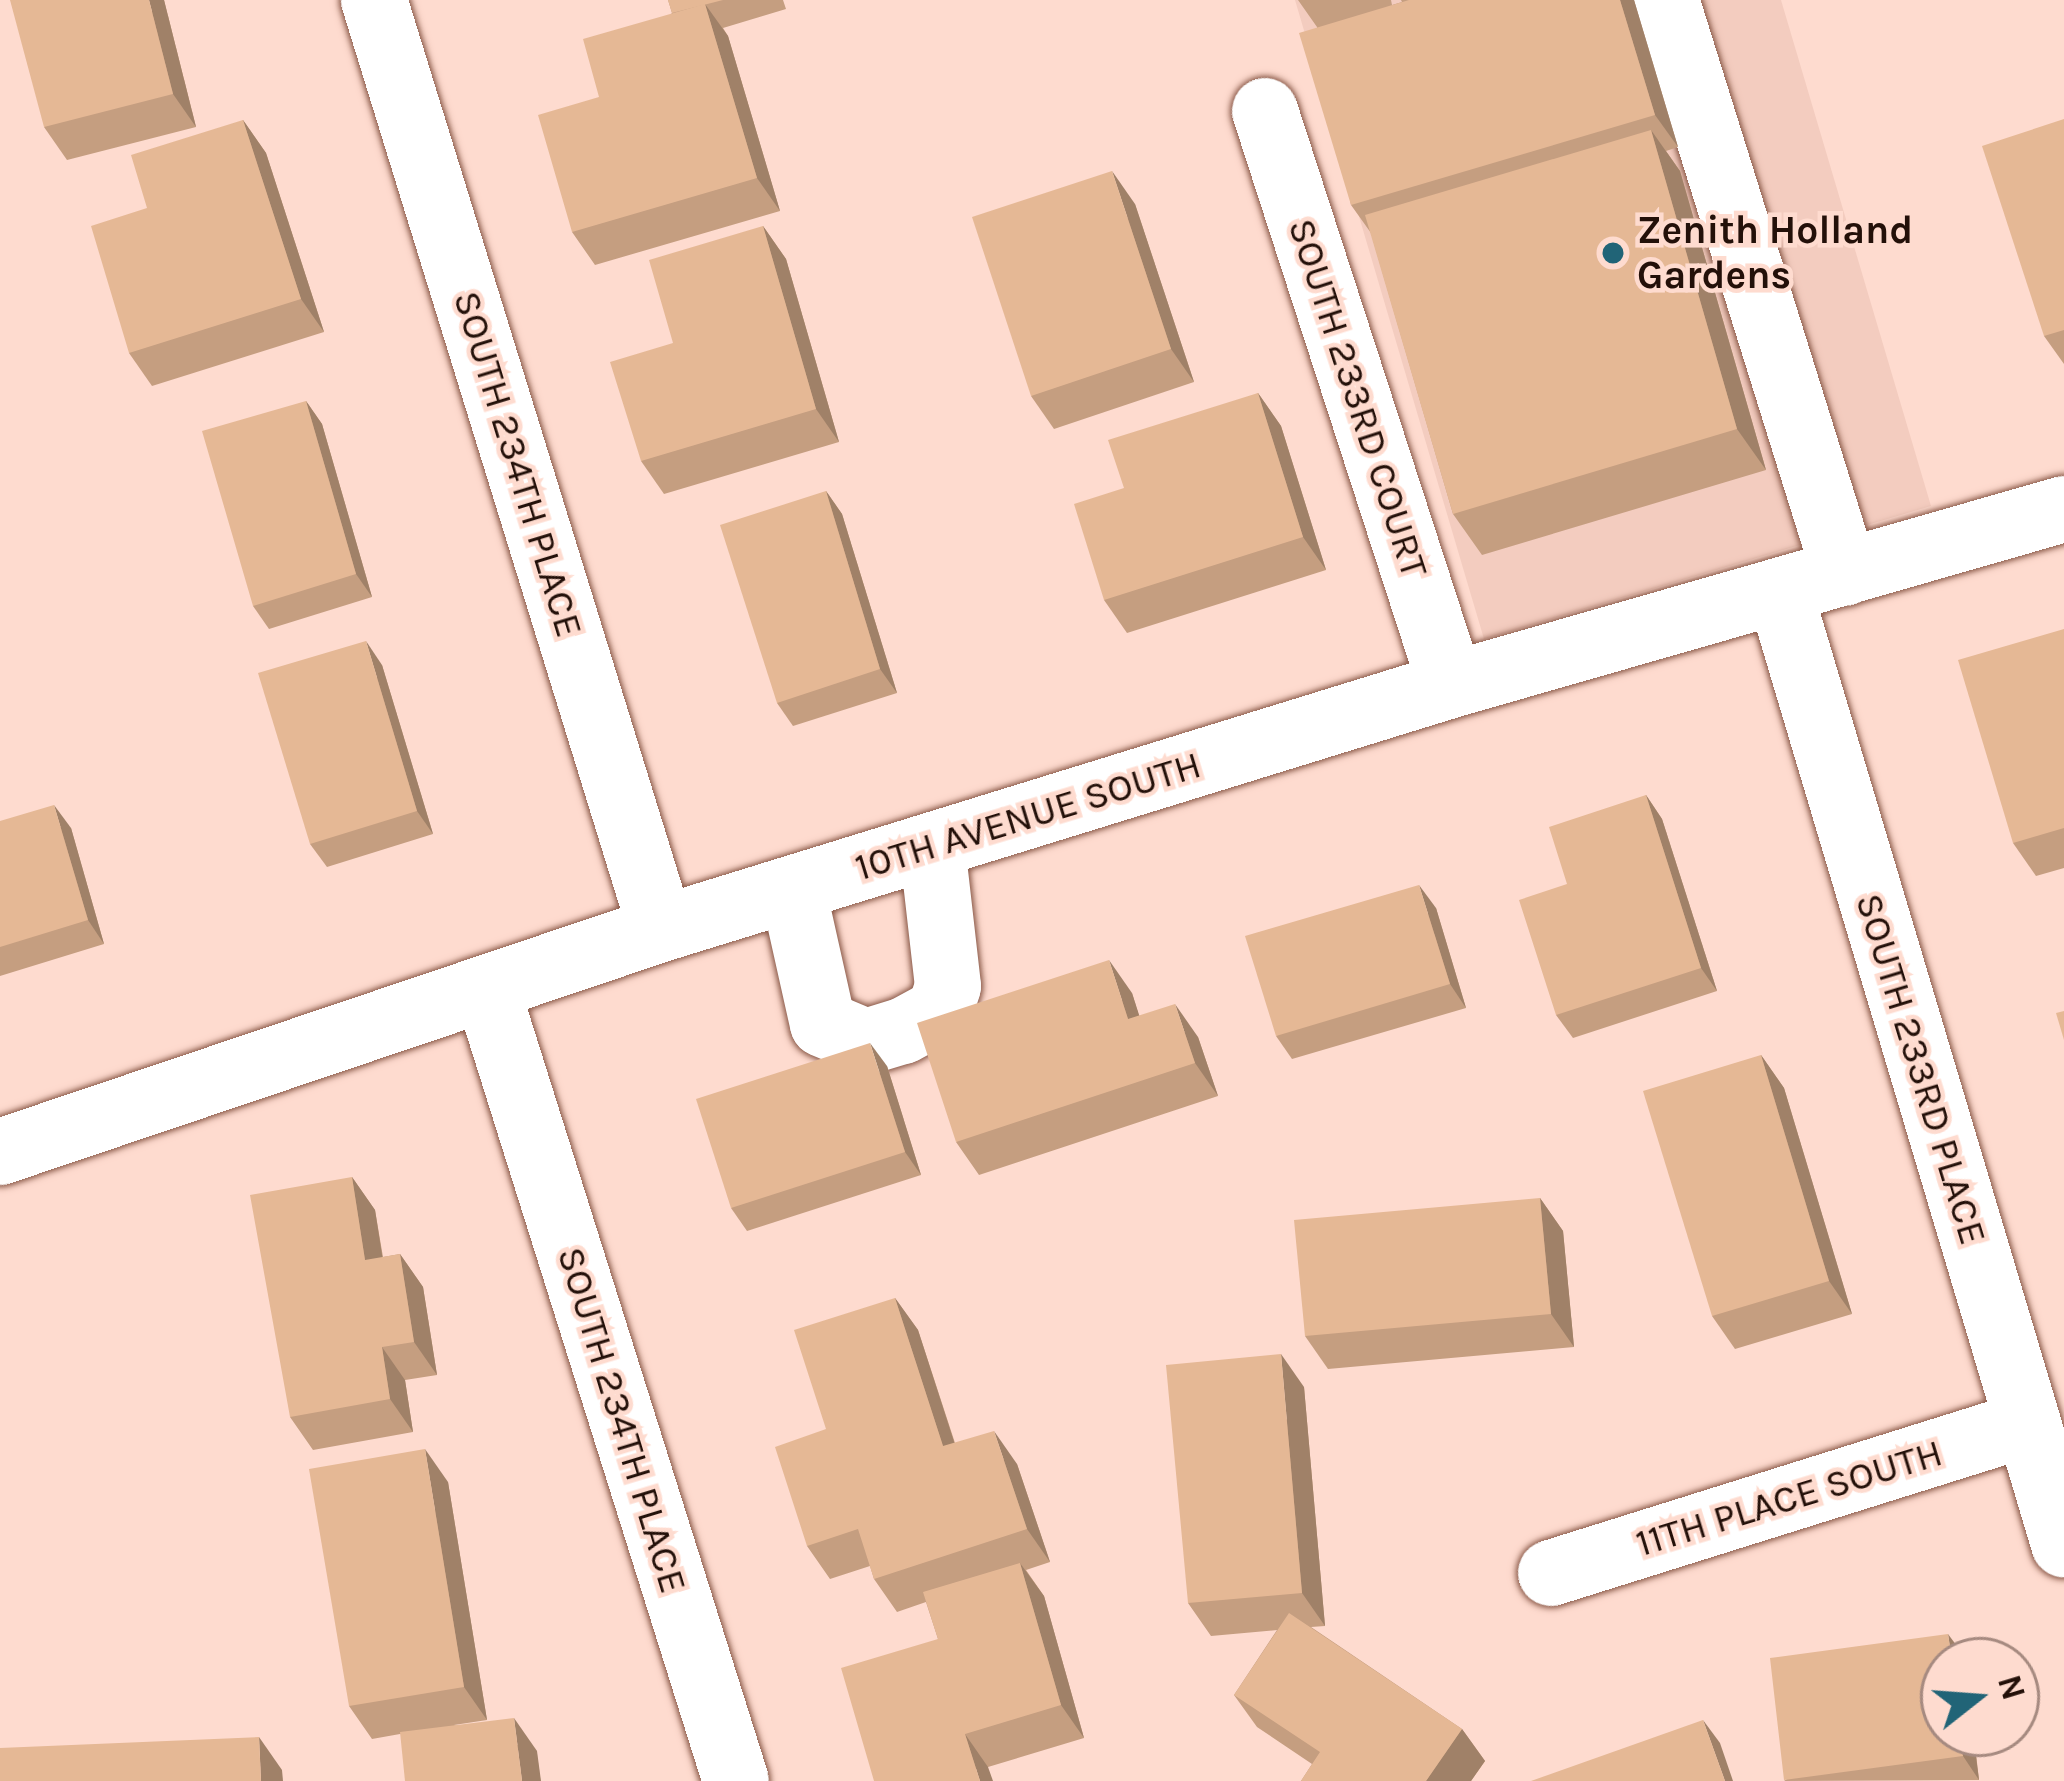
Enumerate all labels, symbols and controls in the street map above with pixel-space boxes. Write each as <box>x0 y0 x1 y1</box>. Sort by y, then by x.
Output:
place label: Zenith Holland Gardens <box>1637 208 1913 299</box>
street label: SOUTH 233RD COURT <box>1278 213 1438 583</box>
marker: Zenith Holland Gardens <box>1600 240 1626 266</box>
street label: SOUTH 234TH PLACE <box>443 285 593 643</box>
street label: 10TH AVENUE SOUTH <box>849 741 1207 891</box>
street label: SOUTH 233RD PLACE <box>1845 888 1997 1250</box>
street label: SOUTH 234TH PLACE <box>547 1241 697 1599</box>
street label: 11TH PLACE SOUTH <box>1630 1429 1948 1567</box>
north arrow <box>1920 1637 2040 1757</box>
text: N <box>1990 1670 2033 1704</box>

